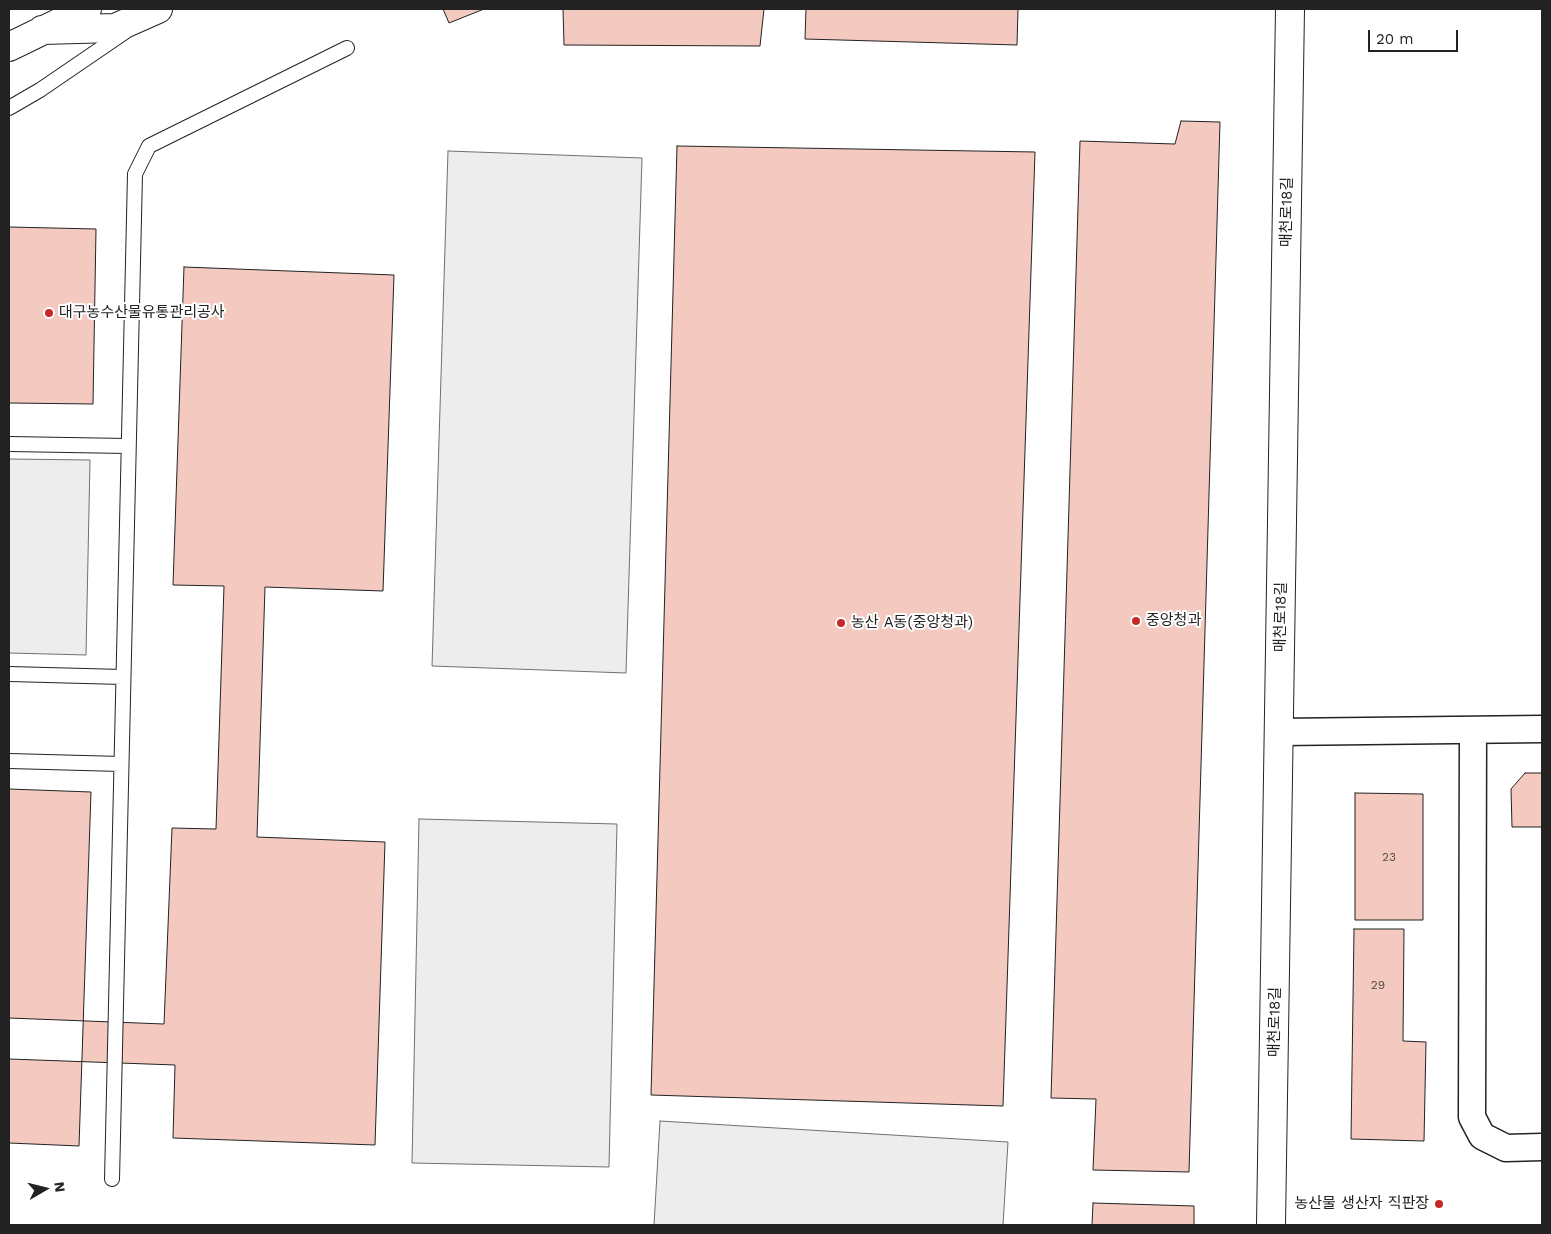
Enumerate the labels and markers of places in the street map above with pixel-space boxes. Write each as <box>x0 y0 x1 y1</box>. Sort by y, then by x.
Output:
place label: 대구농수산물유통관리공사 <box>59 304 225 322</box>
marker: 대구농수산물유통관리공사 <box>43 307 55 319</box>
place label: 중앙청과 <box>1146 612 1201 630</box>
place label: 농산 A동(중앙청과) <box>851 614 973 632</box>
marker: 중앙청과 <box>1130 615 1142 627</box>
marker: 농산 A동(중앙청과) <box>835 617 847 629</box>
place label: 농산물 생산자 직판장 <box>1295 1195 1429 1213</box>
marker: 농산물 생산자 직판장 <box>1433 1198 1445 1210</box>

